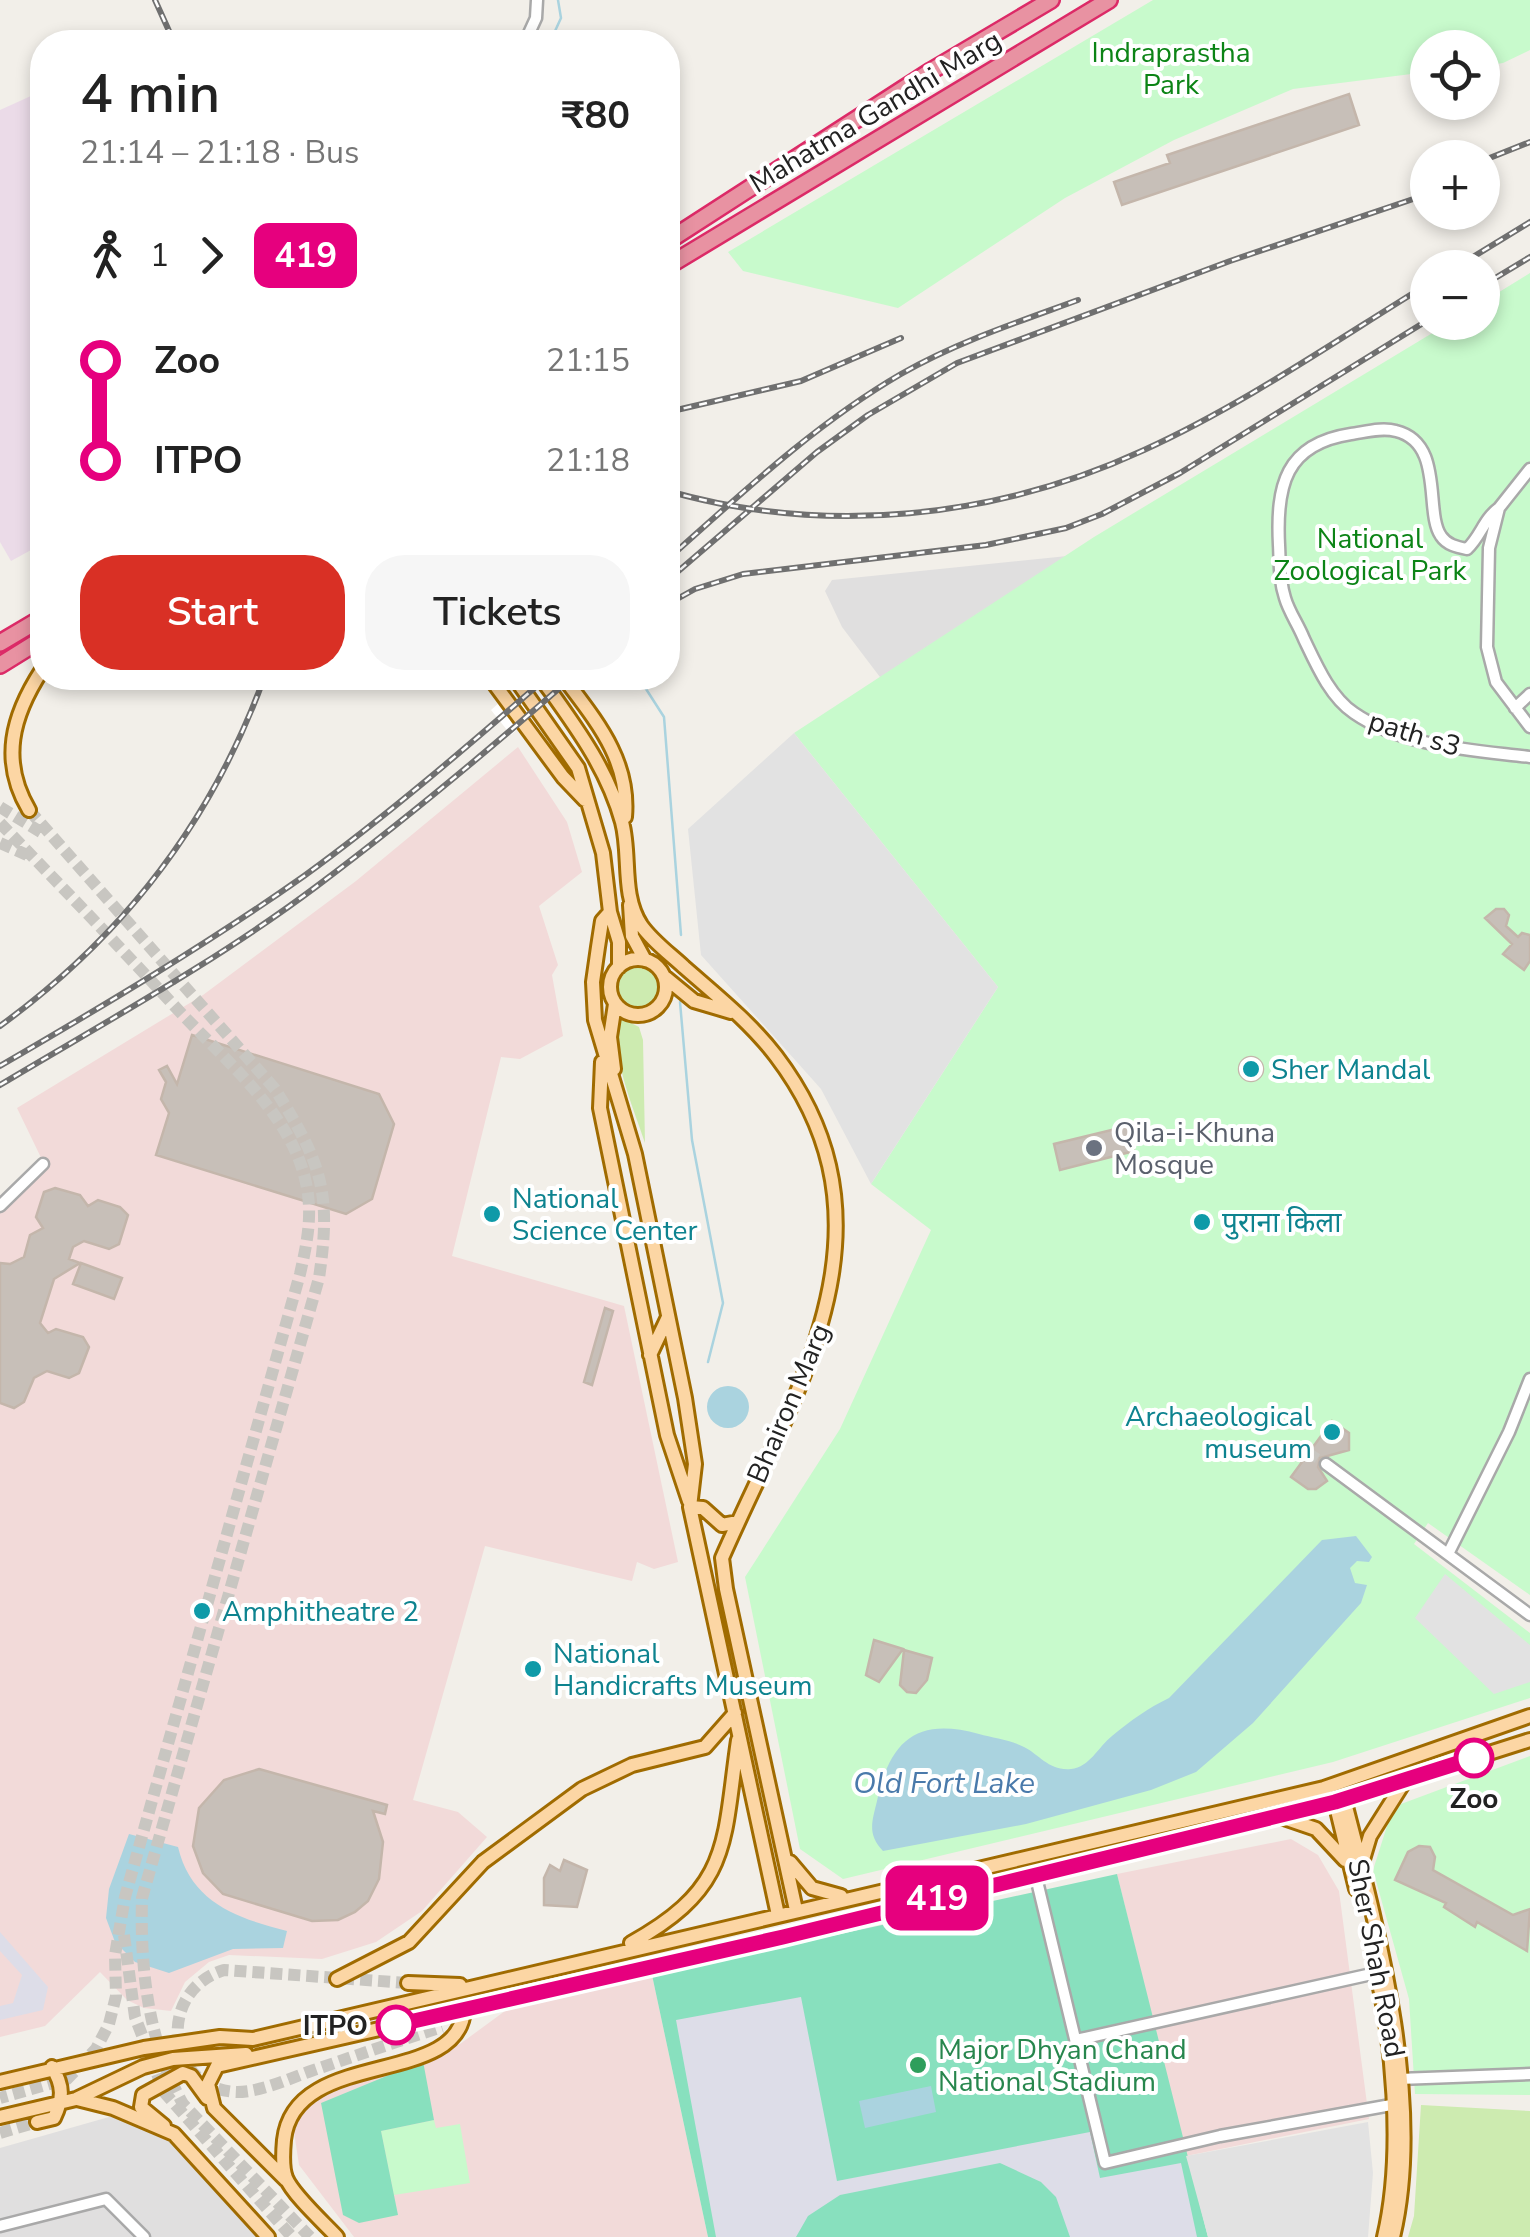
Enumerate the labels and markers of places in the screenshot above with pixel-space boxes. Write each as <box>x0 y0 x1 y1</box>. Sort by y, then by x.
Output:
place label: Sher Mandal <box>1271 1051 1431 1089</box>
marker: Sher Mandal <box>1240 1058 1262 1080</box>
place label: Qila-i-Khuna Mosque <box>1114 1114 1275 1184</box>
marker: Qila-i-Khuna Mosque <box>1083 1137 1105 1159</box>
place label: National Science Center <box>512 1180 698 1250</box>
marker: National Science Center <box>481 1203 503 1225</box>
place label: पुराना किला <box>1222 1204 1342 1242</box>
marker: पुराना किला <box>1191 1211 1213 1233</box>
place label: Archaeological museum <box>1125 1398 1313 1468</box>
marker: Archaeological museum <box>1321 1421 1343 1443</box>
place label: Amphitheatre 2 <box>222 1593 419 1631</box>
marker: Amphitheatre 2 <box>191 1600 213 1622</box>
place label: National Handicrafts Museum <box>553 1635 812 1705</box>
marker: National Handicrafts Museum <box>522 1658 544 1680</box>
marker: Zoo <box>1455 1739 1493 1777</box>
place label: Zoo <box>1450 1780 1498 1818</box>
marker: ITPO <box>377 2006 415 2044</box>
place label: ITPO <box>303 2007 368 2045</box>
place label: Major Dhyan Chand National Stadium <box>938 2031 1187 2101</box>
marker: Major Dhyan Chand National Stadium <box>907 2054 929 2076</box>

